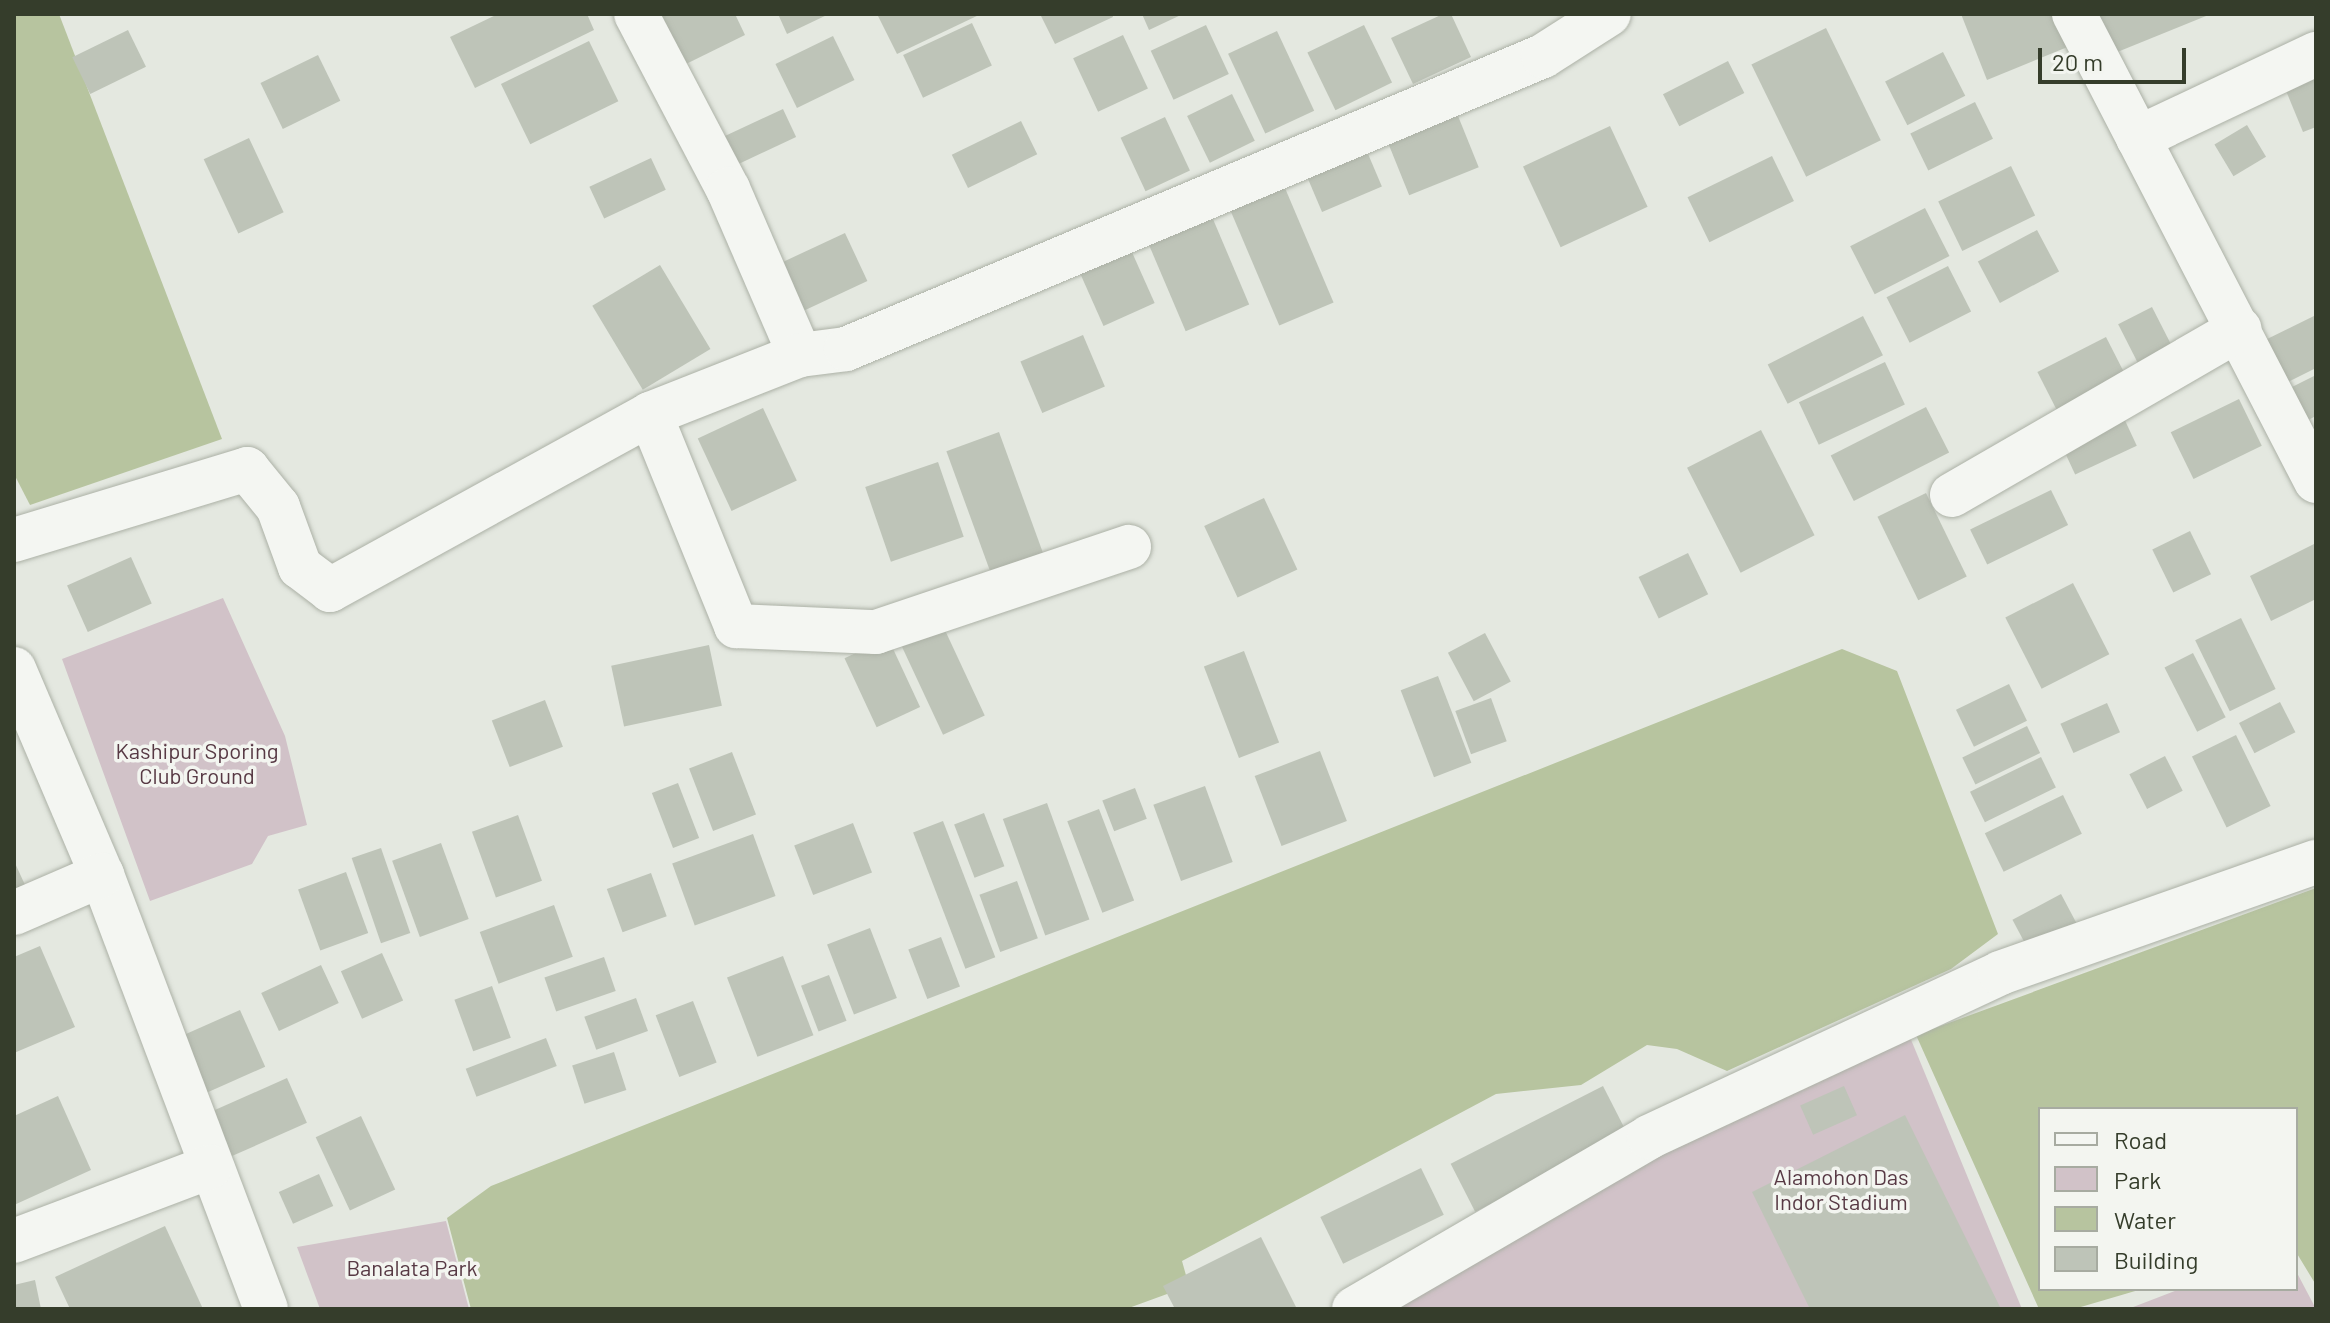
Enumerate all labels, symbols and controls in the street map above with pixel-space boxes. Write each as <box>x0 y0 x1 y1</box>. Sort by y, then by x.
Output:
scale bar <box>2042 32 2190 82</box>
text: 20 m <box>2052 47 2103 76</box>
park label: Kashipur Sporing Club Ground <box>115 737 279 788</box>
legend <box>2038 1107 2298 1291</box>
text: Road <box>2114 1125 2167 1154</box>
park label: Alamohon Das Indor Stadium <box>1774 1163 1908 1214</box>
text: Park <box>2114 1165 2161 1194</box>
text: Water <box>2114 1205 2176 1234</box>
text: Building <box>2114 1245 2198 1274</box>
park label: Banalata Park <box>346 1255 478 1281</box>

